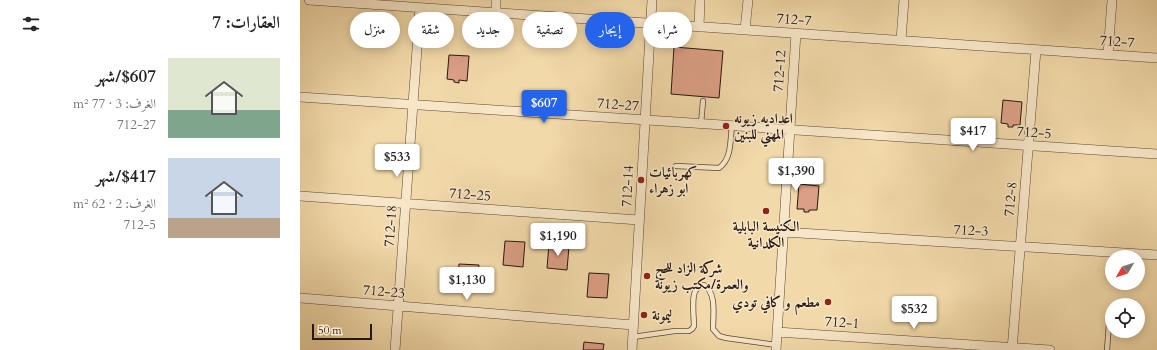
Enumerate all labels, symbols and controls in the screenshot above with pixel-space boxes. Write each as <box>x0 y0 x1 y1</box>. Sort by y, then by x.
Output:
street label: 712-7 <box>776 9 812 30</box>
text: العقارات: 7 <box>212 11 280 34</box>
chip: منزل <box>350 12 400 48</box>
chip: شقة <box>408 12 454 48</box>
chip: جديد <box>462 12 514 48</box>
chip: تصفية <box>522 12 577 48</box>
chip: إيجار <box>585 12 635 48</box>
chip: شراء <box>643 12 692 48</box>
icon: filters <box>20 13 42 35</box>
street label: 712-7 <box>1099 31 1135 52</box>
street label: 712-12 <box>769 49 790 93</box>
text: $607/شهر <box>96 65 156 88</box>
icon: home <box>200 74 248 122</box>
pin: $607 <box>520 90 568 124</box>
text: $607 <box>531 94 557 112</box>
street label: 712-27 <box>596 94 640 115</box>
text: الغرف: 3 · 77 m² <box>73 95 156 113</box>
place label: اعداديه زيونه المهني للبنين <box>734 109 793 148</box>
text: 712-27 <box>117 116 156 134</box>
pin: $417 <box>949 118 997 152</box>
marker: اعداديه زيونه المهني للبنين <box>721 121 731 131</box>
text: $417 <box>960 122 986 140</box>
street label: 712-5 <box>1016 122 1052 143</box>
pin: $533 <box>373 144 421 178</box>
text: $533 <box>384 148 410 166</box>
pin: $1,390 <box>763 158 829 192</box>
text: $1,390 <box>777 162 815 180</box>
place label: كهربائيات ابو زهراء <box>649 163 697 198</box>
text: $417/شهر <box>96 165 156 188</box>
street label: 712-14 <box>617 165 638 208</box>
icon: home <box>200 174 248 222</box>
marker: كهربائيات ابو زهراء <box>636 175 646 185</box>
street label: 712-8 <box>1000 181 1021 217</box>
street label: 712-25 <box>448 184 492 205</box>
text: الغرف: 2 · 62 m² <box>73 195 156 213</box>
street label: 712-18 <box>380 204 401 248</box>
marker: الكنيسة البابلية الكلدانية <box>761 206 771 216</box>
text: 712-5 <box>124 216 156 234</box>
place label: الكنيسة البابلية الكلدانية <box>733 217 799 252</box>
street label: 712-3 <box>953 220 989 241</box>
pin: $1,190 <box>525 223 591 257</box>
text: $1,190 <box>539 227 577 245</box>
north arrow <box>1105 250 1145 290</box>
map controls <box>1105 250 1145 338</box>
place label: شركة الزاد للحج والعمرة/مكتب زيونة <box>655 259 749 294</box>
pin: $1,130 <box>434 267 500 301</box>
text: $1,130 <box>448 271 486 289</box>
marker: شركة الزاد للحج والعمرة/مكتب زيونة <box>642 271 652 281</box>
street label: 712-23 <box>362 280 406 303</box>
place label: مطعم و كافي تودي <box>732 293 820 315</box>
pin: $532 <box>890 296 938 330</box>
marker: مطعم و كافي تودي <box>823 297 833 307</box>
button: locate <box>1105 298 1145 338</box>
text: $532 <box>901 300 927 318</box>
place label: ليمونة <box>652 306 672 325</box>
marker: ليمونة <box>639 310 649 320</box>
street label: 712-1 <box>824 312 860 333</box>
scale bar <box>312 322 372 341</box>
text: 50 m <box>318 323 342 338</box>

